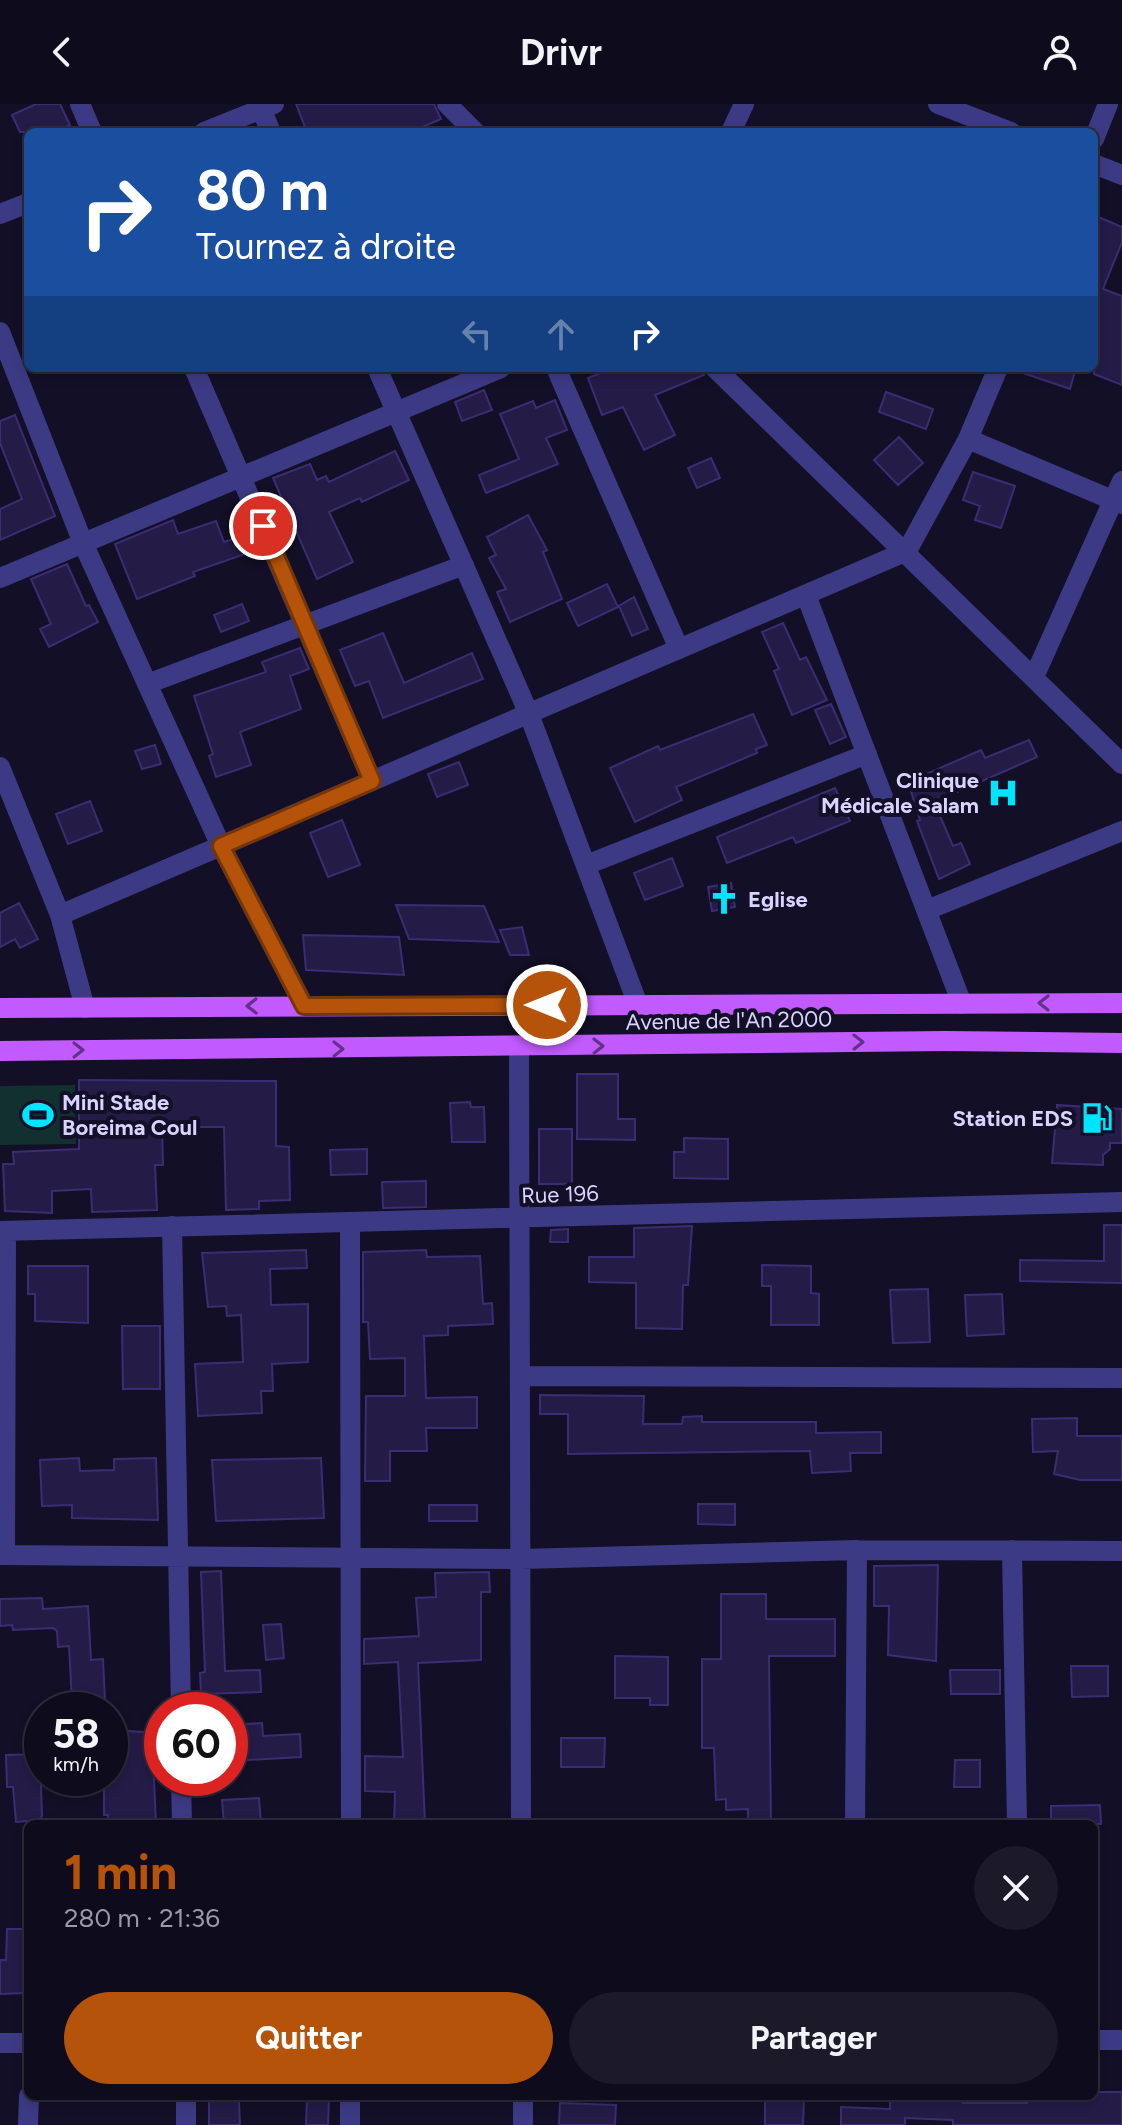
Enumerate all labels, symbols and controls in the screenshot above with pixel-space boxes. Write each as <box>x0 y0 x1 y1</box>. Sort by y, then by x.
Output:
icon: back <box>40 30 84 74</box>
icon: person <box>1038 30 1082 74</box>
text: Drivr <box>520 31 602 74</box>
text: 80 m <box>196 157 329 224</box>
icon: right <box>64 160 168 264</box>
text: Tournez à droite <box>196 225 456 268</box>
icon: left <box>455 312 499 356</box>
icon: ahead <box>539 312 583 356</box>
icon: right <box>623 312 667 356</box>
pin <box>229 492 297 560</box>
icon: arrive <box>241 504 285 548</box>
place label: Clinique Médicale Salam <box>821 767 979 819</box>
hospital icon: Clinique Médicale Salam <box>986 776 1020 810</box>
church icon: Eglise <box>707 882 741 916</box>
place label: Eglise <box>748 886 808 913</box>
position arrow <box>505 963 589 1047</box>
one-way arrow <box>1037 994 1050 1012</box>
one-way arrow <box>245 998 258 1015</box>
street label: Avenue de l'An 2000 <box>625 1005 833 1036</box>
one-way arrow <box>852 1034 865 1051</box>
one-way arrow <box>592 1037 605 1055</box>
one-way arrow <box>332 1040 345 1057</box>
one-way arrow <box>72 1041 85 1059</box>
place label: Mini Stade Boreima Coul <box>62 1089 197 1141</box>
sports icon: Mini Stade Boreima Coul <box>21 1098 55 1132</box>
fuel station icon: Station EDS <box>1080 1101 1114 1135</box>
place label: Station EDS <box>952 1105 1073 1132</box>
street label: Rue 196 <box>521 1180 599 1209</box>
speed limit sign: 60 <box>144 1692 248 1796</box>
text: 58 <box>52 1710 100 1758</box>
text: km/h <box>53 1752 99 1776</box>
text: 1 min <box>64 1843 177 1901</box>
button: close <box>974 1846 1058 1930</box>
text: 280 m · 21:36 <box>64 1902 220 1934</box>
button: Quitter <box>64 1992 553 2084</box>
button: Partager <box>569 1992 1058 2084</box>

